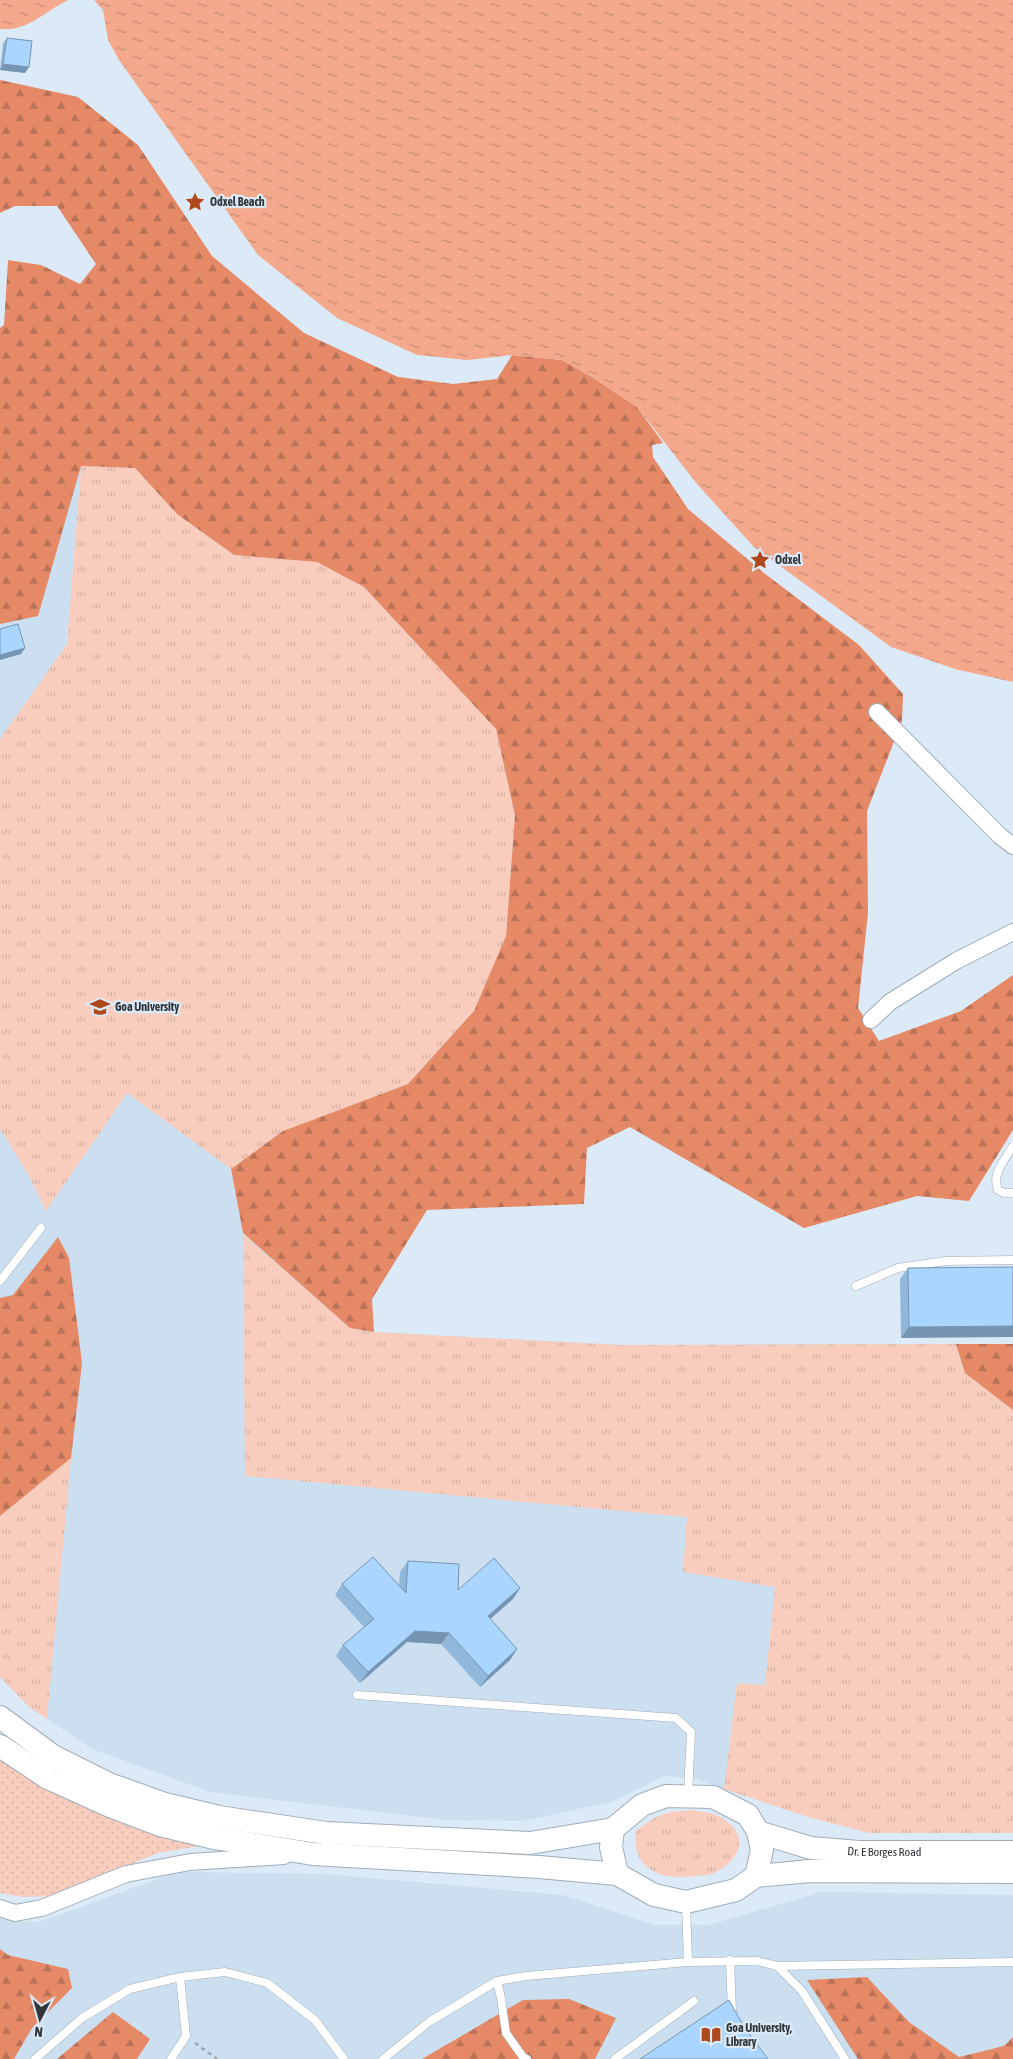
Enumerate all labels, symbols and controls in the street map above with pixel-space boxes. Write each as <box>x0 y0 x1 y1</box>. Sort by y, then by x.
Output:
place icon: Odxel Beach <box>184 191 206 213</box>
place label: Odxel Beach <box>210 195 265 209</box>
place icon: Odxel <box>749 549 771 571</box>
place label: Odxel <box>775 553 802 567</box>
school or university icon: Goa University <box>89 996 111 1018</box>
place label: Goa University <box>115 1000 179 1014</box>
street label: Dr. E Borges Road <box>847 1844 922 1859</box>
north arrow <box>15 1994 65 2044</box>
place label: Goa University, Library <box>726 2021 792 2049</box>
text: N <box>34 2024 44 2040</box>
library icon: Goa University, Library <box>700 2024 722 2046</box>

